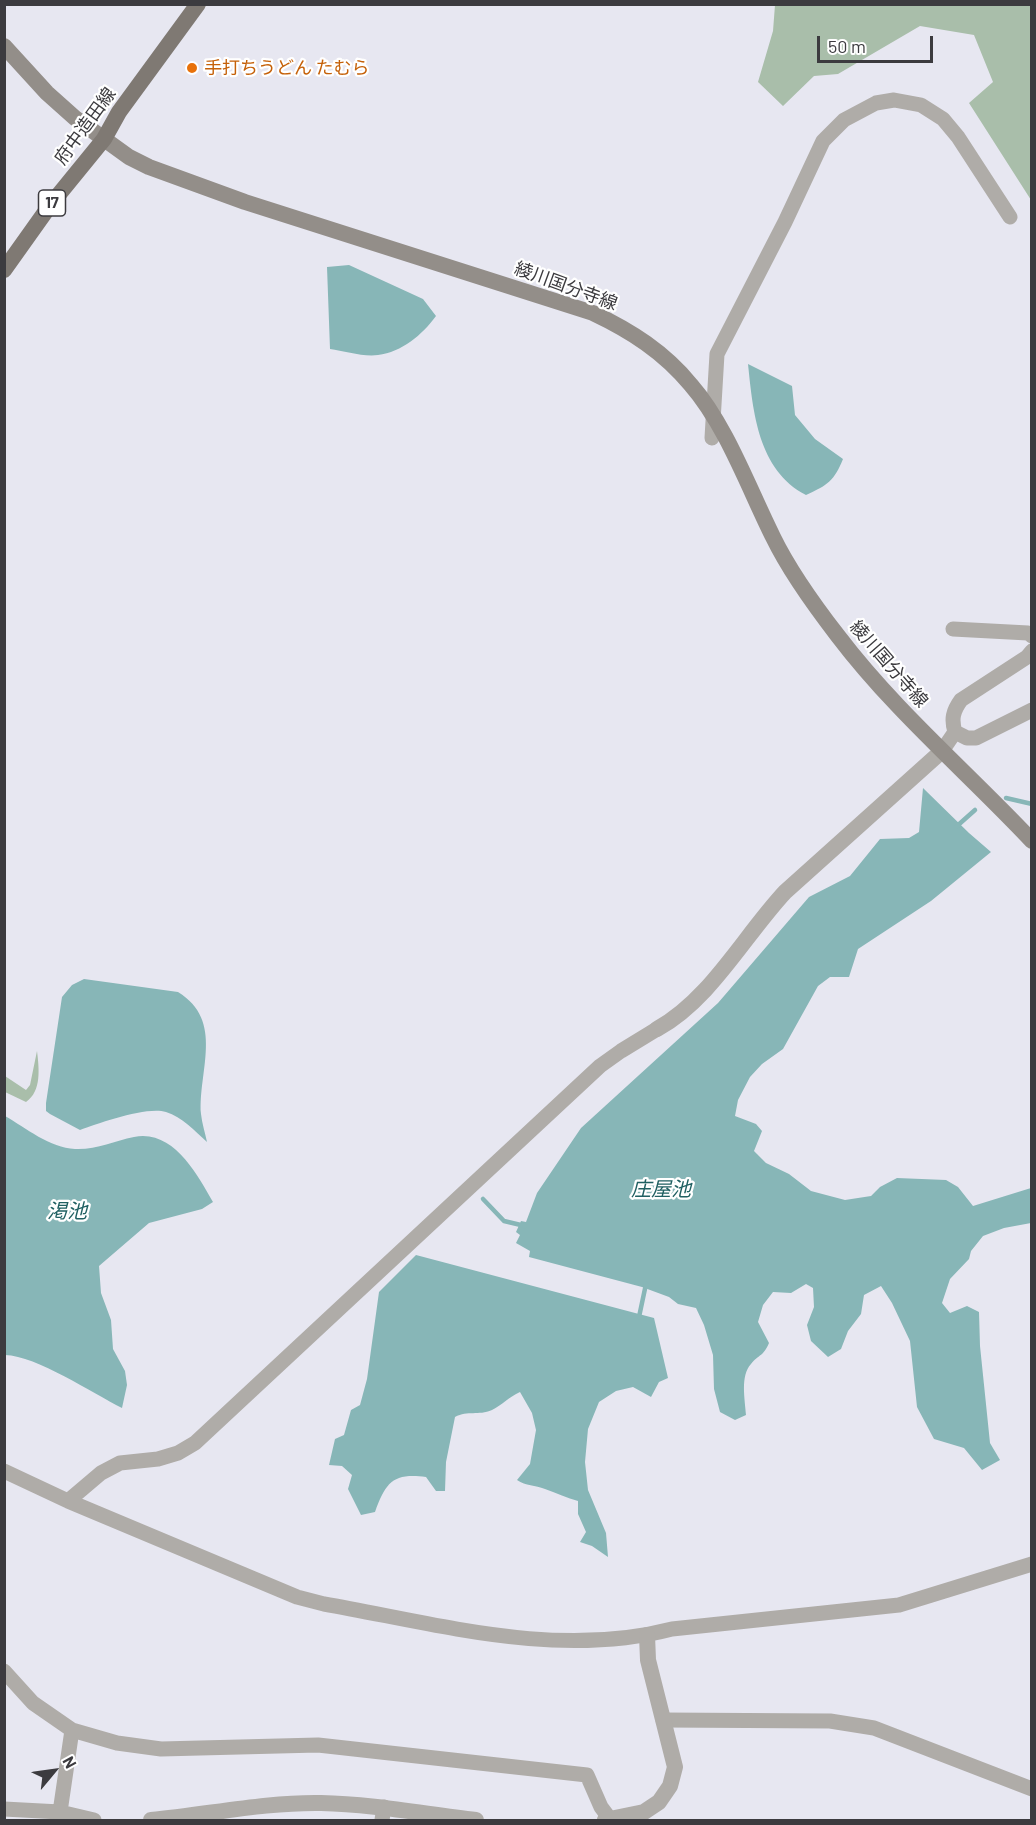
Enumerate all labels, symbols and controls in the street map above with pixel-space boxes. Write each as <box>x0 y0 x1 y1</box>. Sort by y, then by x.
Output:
scale bar <box>820 24 936 62</box>
text: 50 m <box>828 35 866 57</box>
place label: 手打ちうどん たむら <box>204 57 370 79</box>
marker: 手打ちうどん たむら <box>185 61 199 75</box>
street label: 府中造田線 <box>50 83 120 169</box>
road number: 17 <box>38 190 66 216</box>
street label: 綾川国分寺線 <box>512 257 620 315</box>
street label: 綾川国分寺線 <box>845 616 933 712</box>
water label: 庄屋池 <box>631 1177 691 1201</box>
water label: 渇池 <box>47 1199 87 1223</box>
north arrow <box>24 1741 84 1801</box>
text: N <box>59 1753 81 1771</box>

